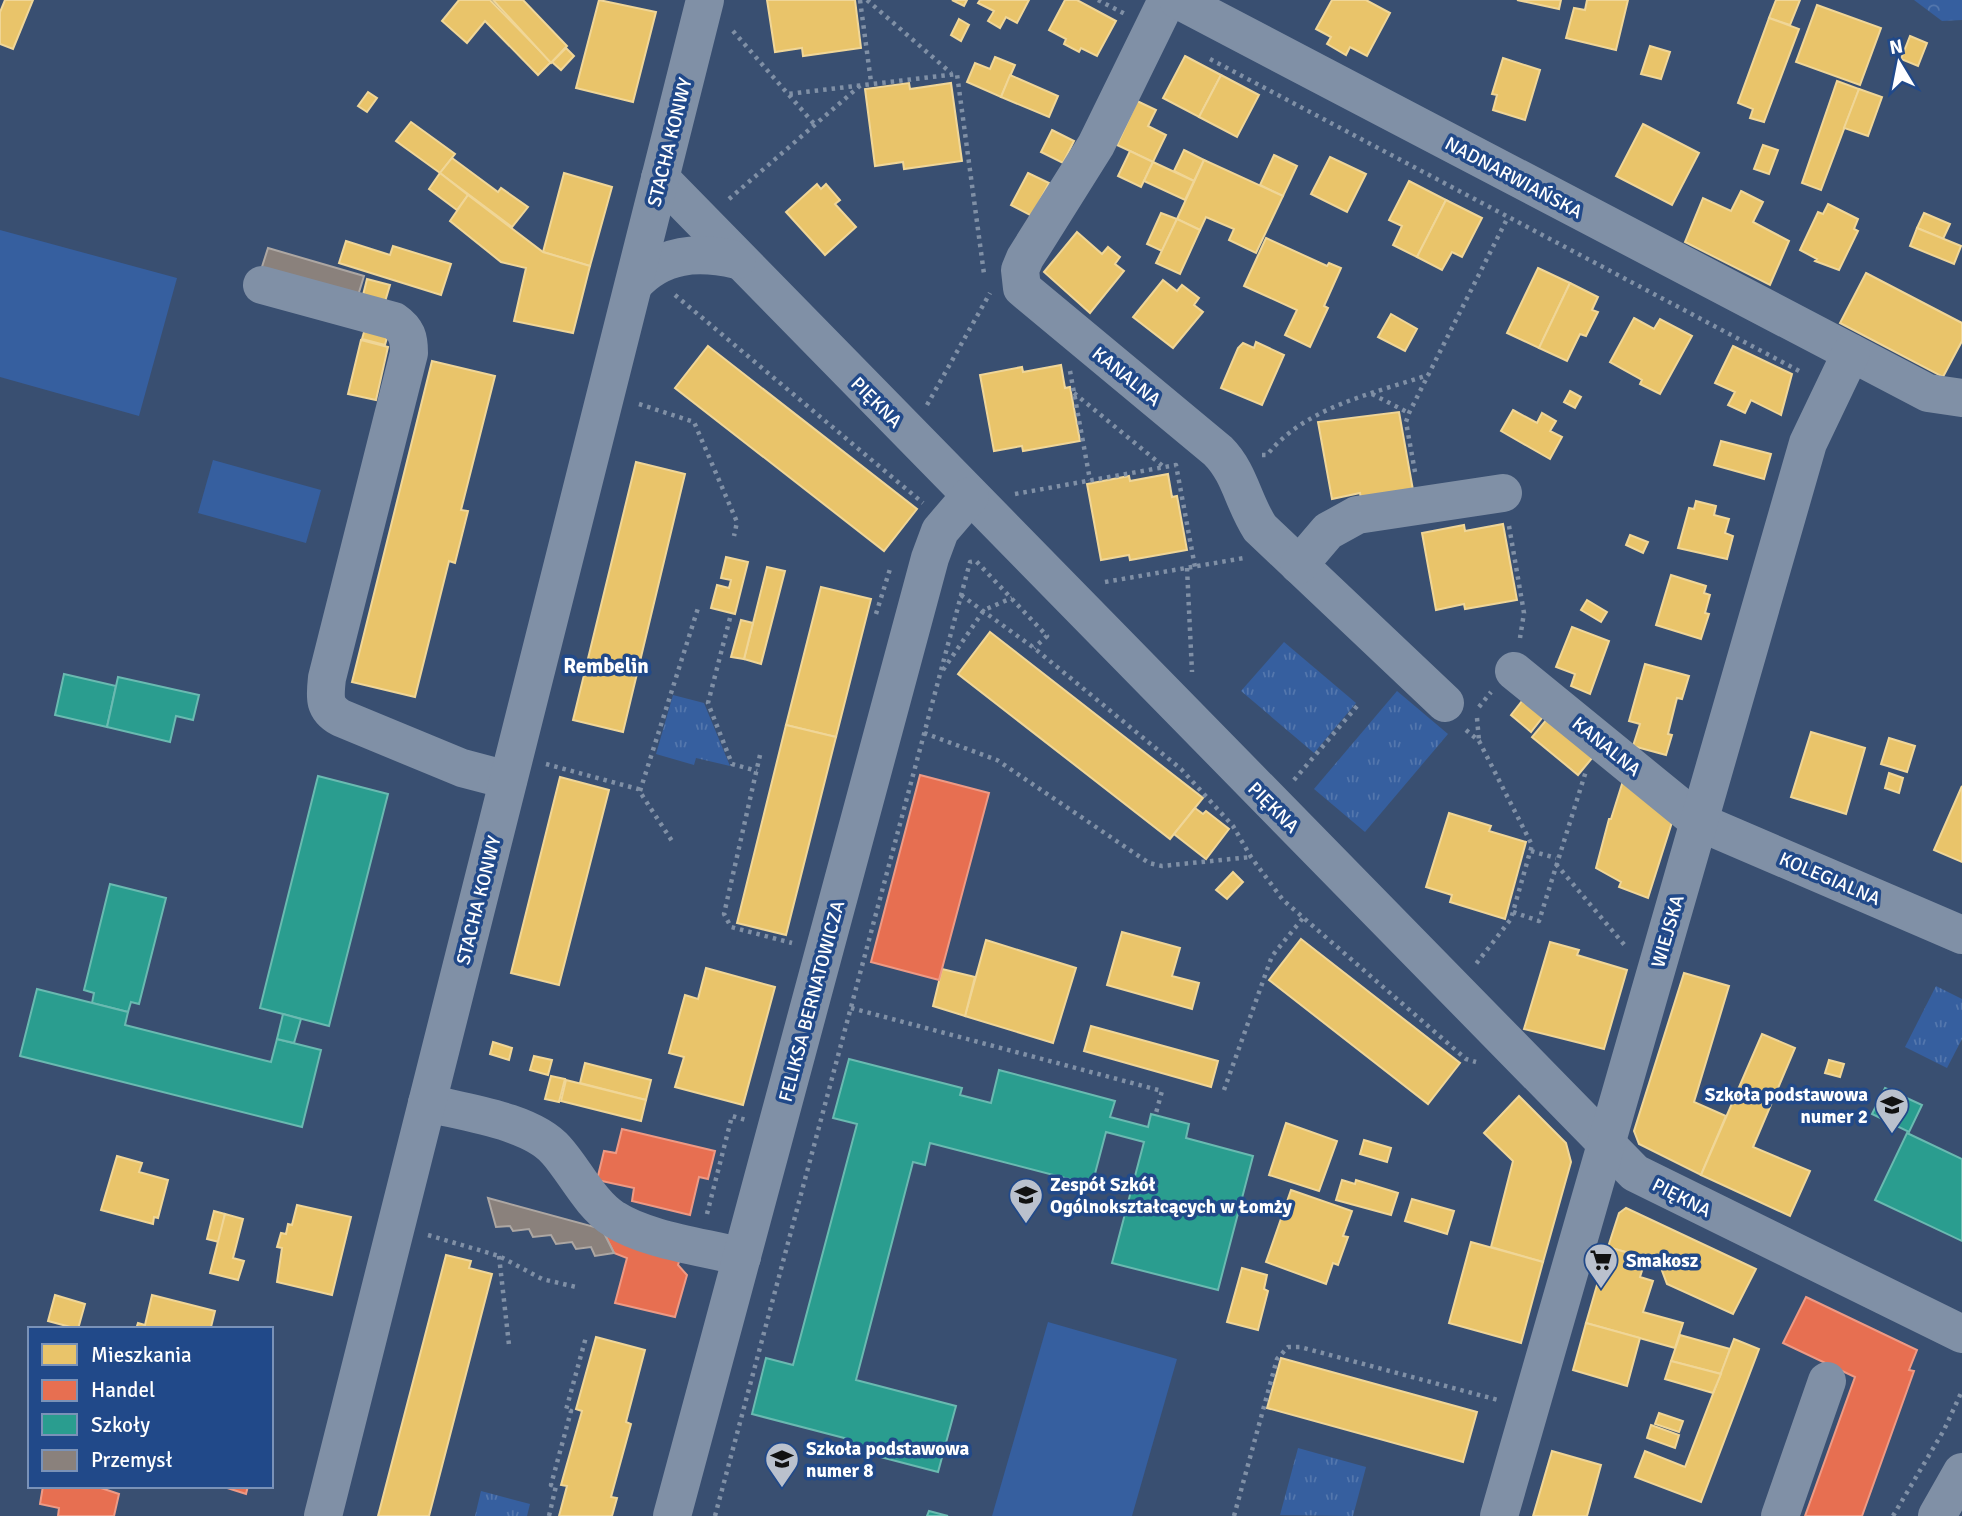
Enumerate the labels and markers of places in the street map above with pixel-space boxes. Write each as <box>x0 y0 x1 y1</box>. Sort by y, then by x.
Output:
place label: Szkoła podstawowa numer 2 <box>1705 1083 1868 1129</box>
school or university icon: Szkoła podstawowa numer 2 <box>1873 1086 1911 1135</box>
place label: Zespół Szkół Ogólnokształcących w Łomży <box>1050 1173 1293 1219</box>
school or university icon: Zespół Szkół Ogólnokształcących w Łomży <box>1007 1176 1045 1225</box>
supermarket icon: Smakosz <box>1582 1241 1620 1290</box>
place label: Smakosz <box>1626 1249 1699 1273</box>
place label: Szkoła podstawowa numer 8 <box>806 1437 969 1483</box>
school or university icon: Szkoła podstawowa numer 8 <box>763 1440 801 1489</box>

